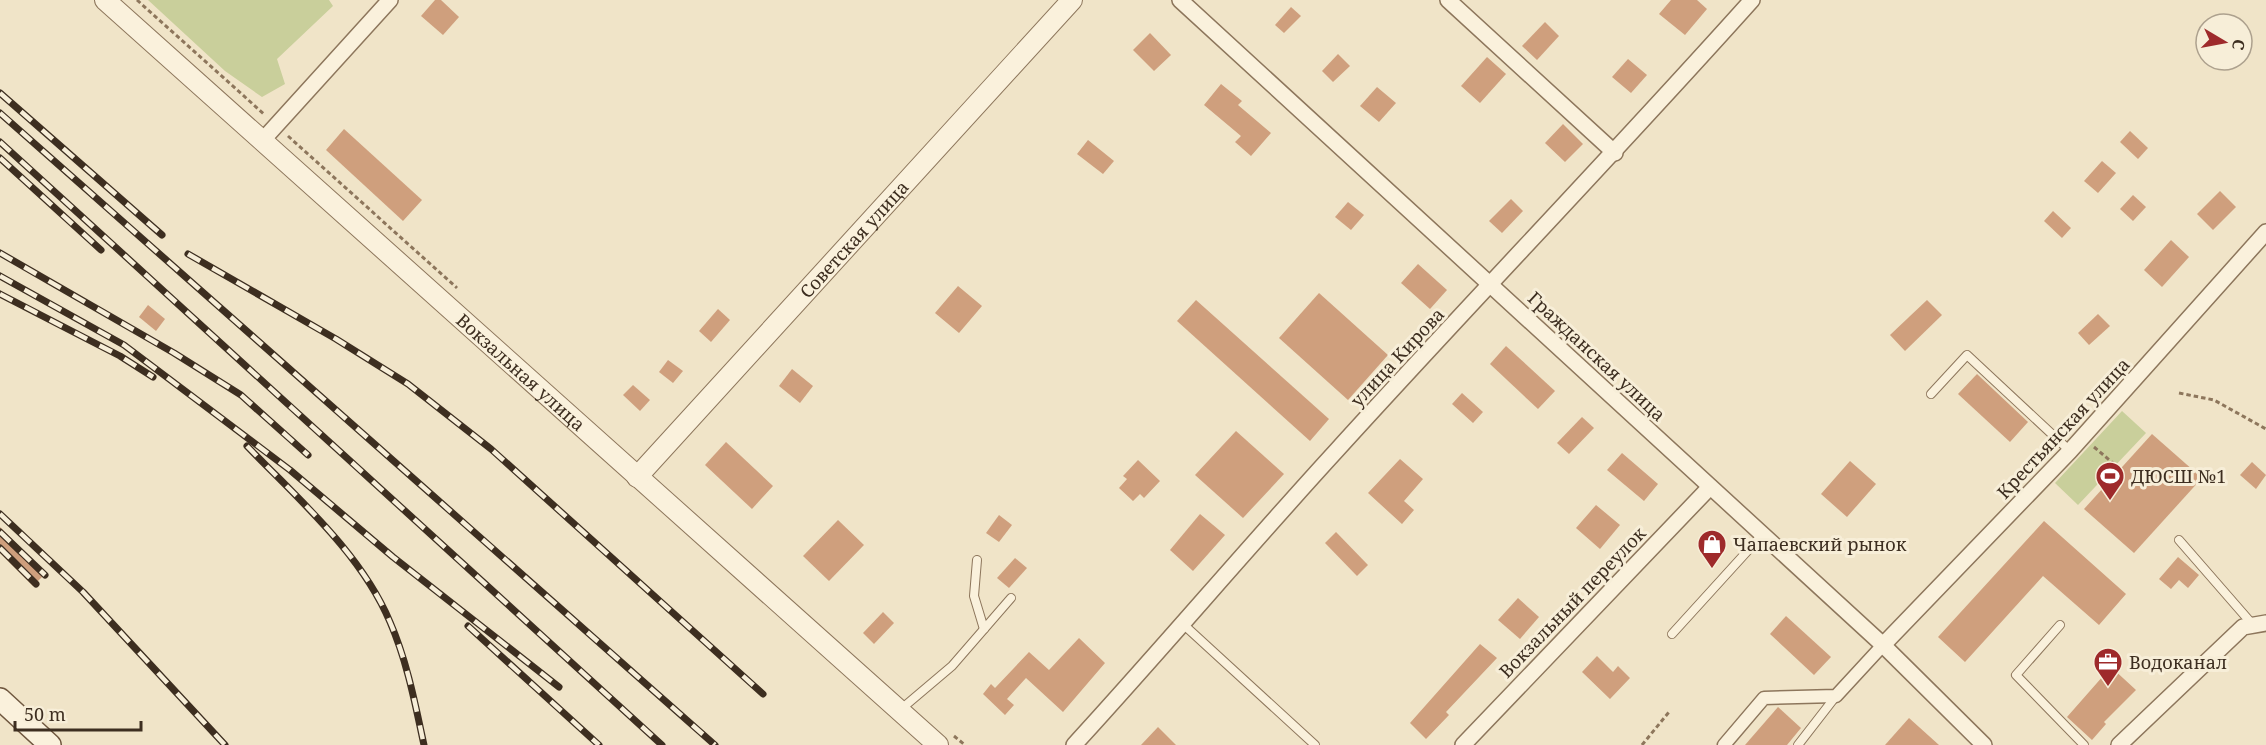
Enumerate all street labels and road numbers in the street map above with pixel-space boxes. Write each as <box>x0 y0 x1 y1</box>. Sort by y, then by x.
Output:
street label: Советская улица <box>794 175 914 303</box>
street label: Гражданская улица <box>1523 286 1671 426</box>
street label: улица Кирова <box>1345 302 1449 412</box>
street label: Вокзальная улица <box>451 308 591 436</box>
street label: Крестьянская улица <box>1991 352 2135 504</box>
street label: Вокзальный переулок <box>1494 521 1651 683</box>

